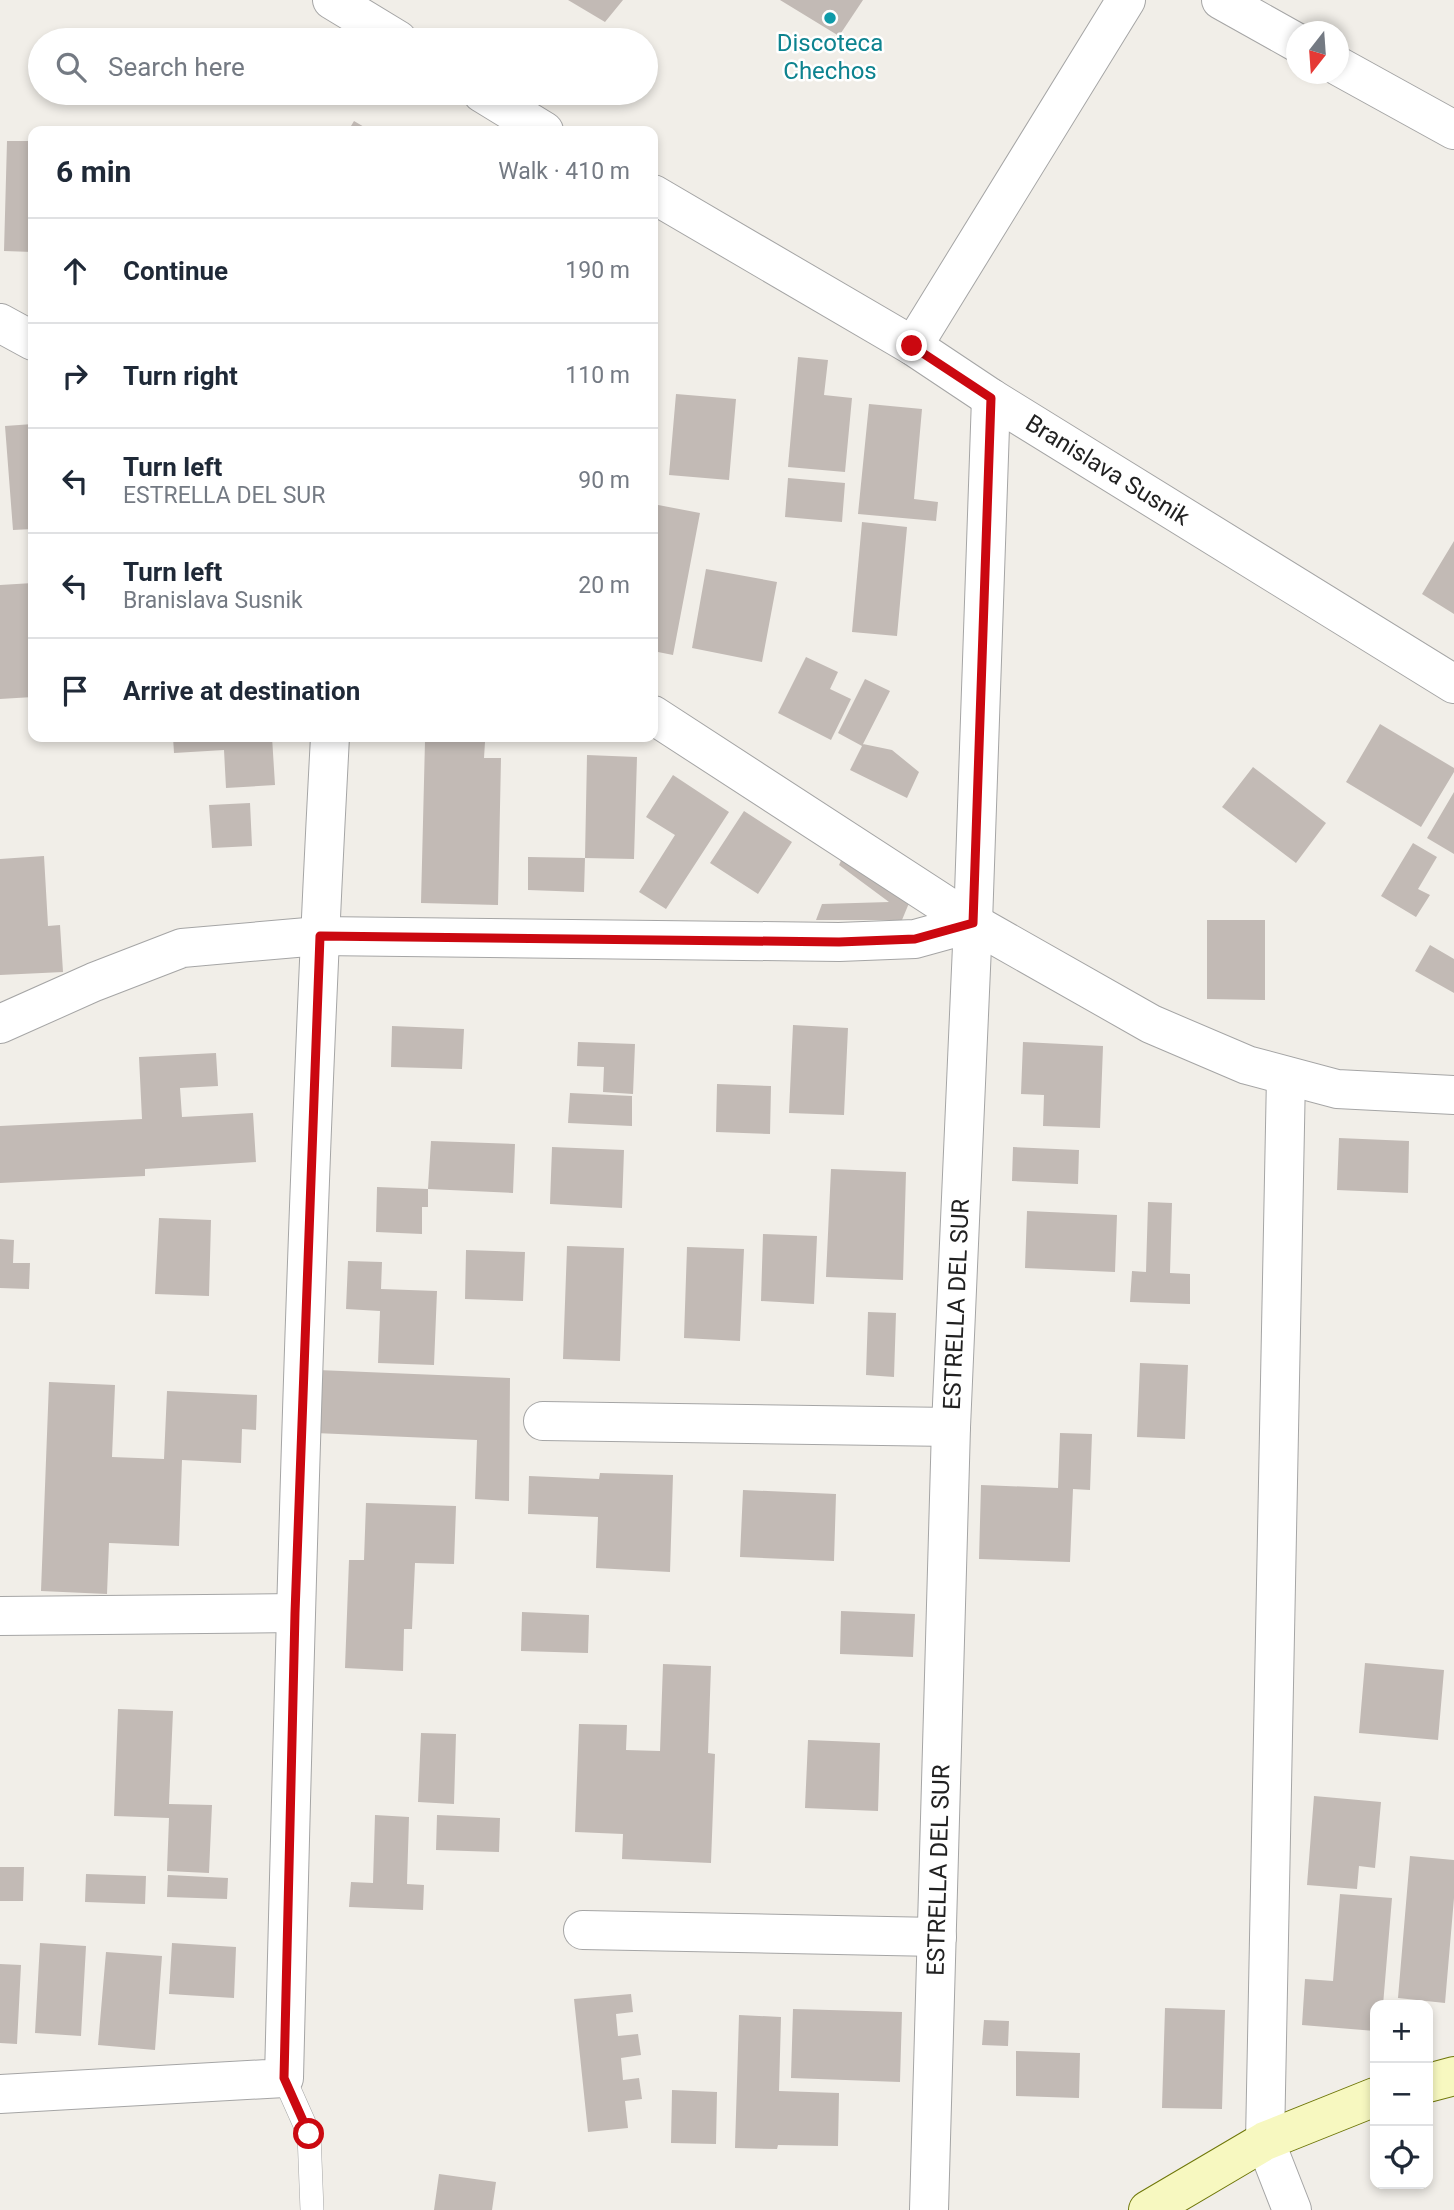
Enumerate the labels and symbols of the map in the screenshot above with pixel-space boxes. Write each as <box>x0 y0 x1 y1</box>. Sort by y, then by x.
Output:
marker: Discoteca Chechos <box>822 10 838 26</box>
north arrow <box>1286 21 1349 84</box>
place label: Discoteca Chechos <box>777 29 883 85</box>
route end <box>896 330 927 361</box>
street label: Branislava Susnik <box>1020 409 1195 532</box>
street label: ESTRELLA DEL SUR <box>938 1198 975 1411</box>
street label: ESTRELLA DEL SUR <box>922 1764 956 1976</box>
route start <box>293 2118 324 2149</box>

